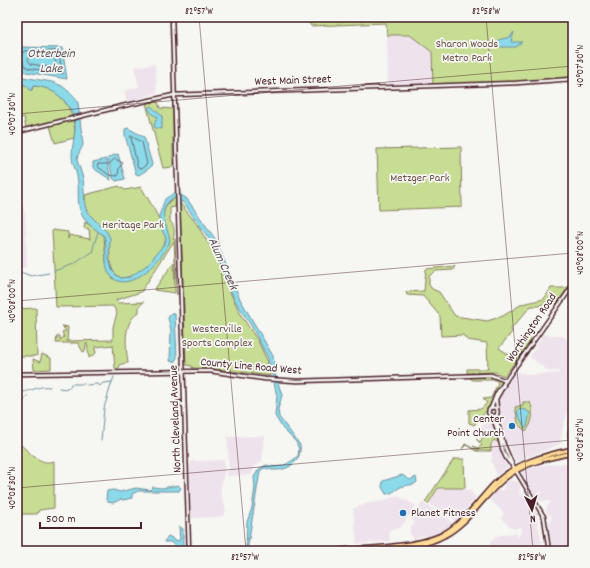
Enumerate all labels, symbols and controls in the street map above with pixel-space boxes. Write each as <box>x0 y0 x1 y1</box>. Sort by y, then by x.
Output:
text: 82°57'W <box>185 5 213 19</box>
text: 82°58'W <box>472 5 500 19</box>
park label: Sharon Woods Metro Park <box>436 36 498 67</box>
water label: Otterbein Lake <box>27 45 76 79</box>
text: 40°07'30"N <box>574 45 588 87</box>
street label: West Main Street <box>254 71 332 91</box>
text: 40°07'30"N <box>6 93 20 135</box>
park label: Metzger Park <box>390 170 450 187</box>
park label: Heritage Park <box>102 217 164 234</box>
text: 40°08'00"N <box>574 231 588 275</box>
water label: Alum Creek <box>202 235 243 295</box>
text: 40°08'00"N <box>6 279 20 323</box>
street label: Worthington Road <box>503 290 561 366</box>
park label: Westerville Sports Complex <box>182 321 253 352</box>
street label: County Line Road West <box>200 354 303 380</box>
street label: North Cleveland Avenue <box>166 365 186 473</box>
place label: Center Point Church <box>447 411 505 442</box>
text: 40°08'30"N <box>574 419 588 461</box>
marker: Center Point Church <box>507 421 517 431</box>
text: 40°08'30"N <box>6 467 20 509</box>
north arrow <box>512 490 552 530</box>
scale bar <box>40 504 141 530</box>
place label: Planet Fitness <box>411 505 476 522</box>
marker: Planet Fitness <box>398 508 408 518</box>
text: N <box>529 510 536 526</box>
text: 500 m <box>46 511 76 528</box>
text: 82°57'W <box>231 551 259 565</box>
text: 82°58'W <box>518 551 546 565</box>

